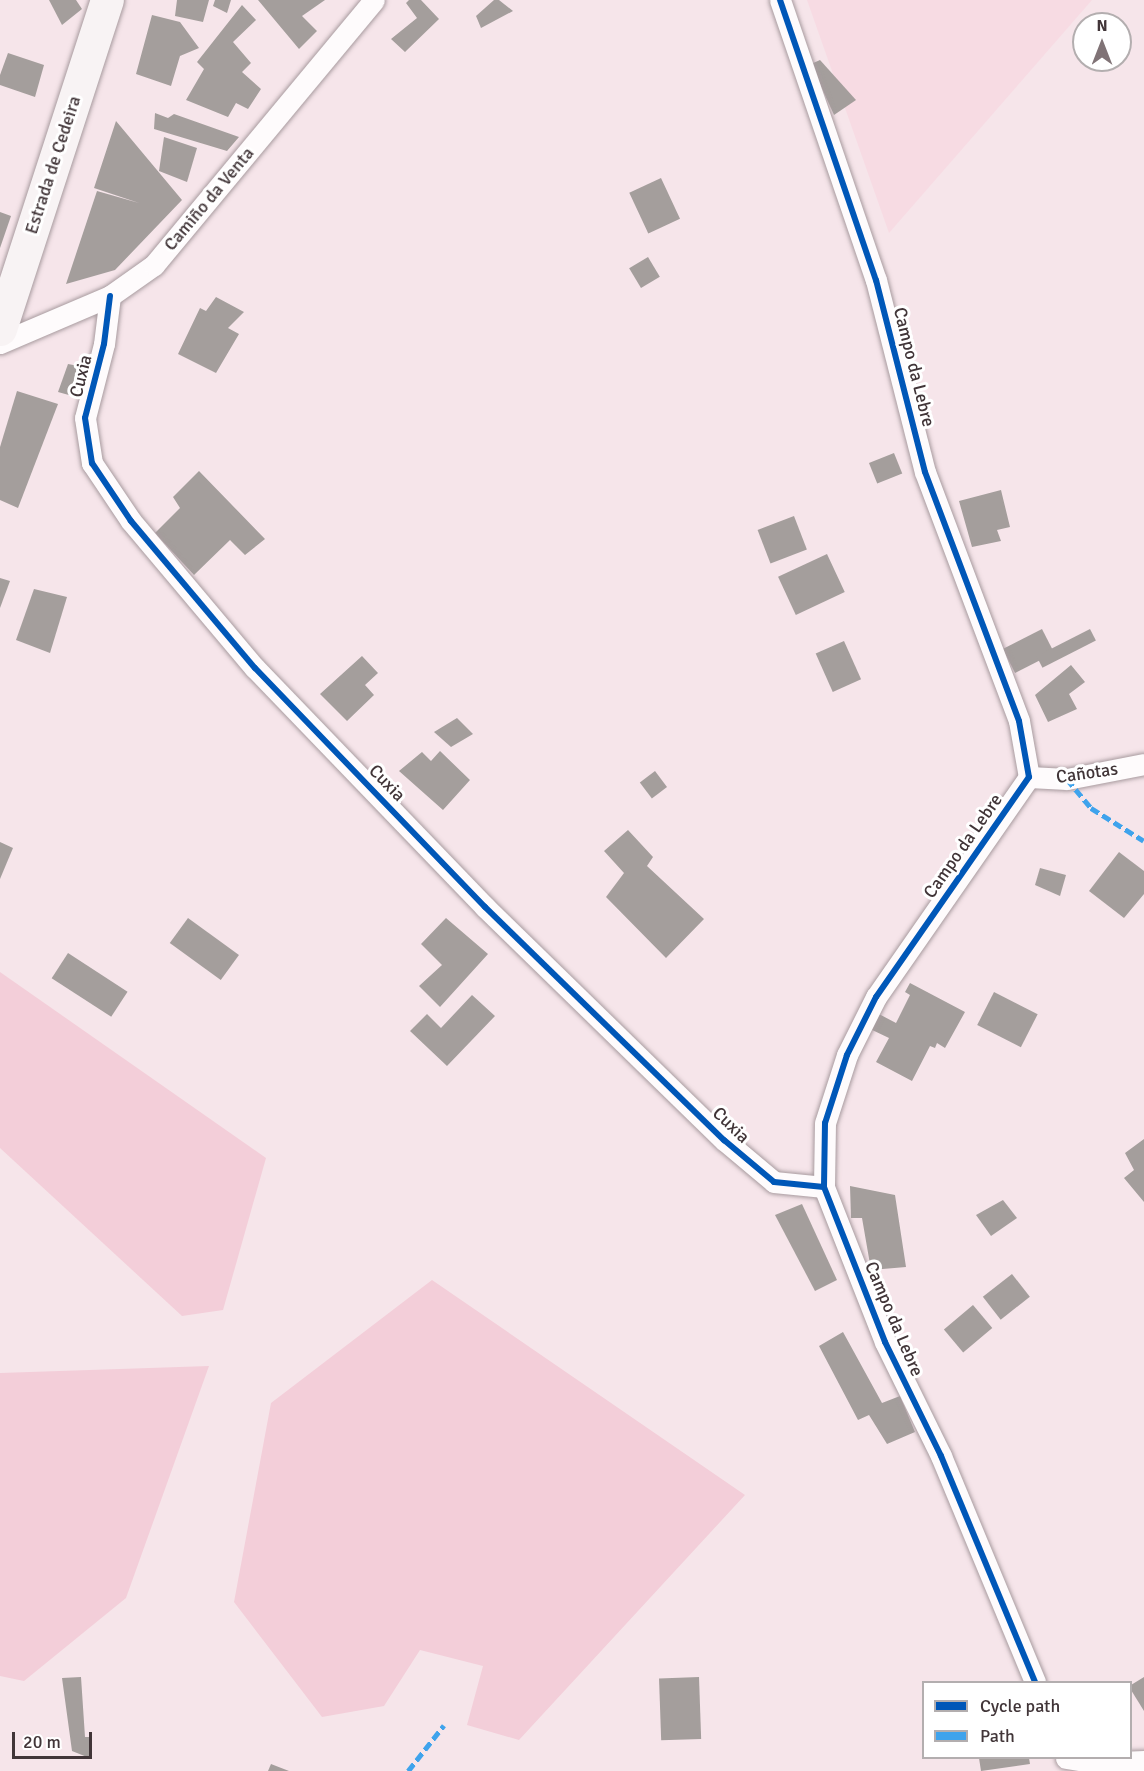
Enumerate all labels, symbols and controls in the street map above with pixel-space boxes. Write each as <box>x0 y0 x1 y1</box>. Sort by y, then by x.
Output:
north arrow <box>1072 12 1132 72</box>
text: N <box>1096 16 1108 36</box>
street label: Estrada de Cedeira <box>21 93 85 237</box>
street label: Camiño da Venta <box>159 143 259 255</box>
street label: Campo da Lebre <box>889 305 939 429</box>
street label: Cuxia <box>65 353 97 399</box>
street label: Cañotas <box>1055 758 1119 788</box>
street label: Cuxia <box>364 760 410 806</box>
street label: Campo da Lebre <box>919 790 1007 902</box>
street label: Cuxia <box>708 1102 754 1148</box>
street label: Campo da Lebre <box>860 1258 928 1380</box>
legend <box>922 1681 1132 1759</box>
text: Cycle path <box>980 1695 1060 1717</box>
scale bar <box>15 1720 94 1758</box>
text: Path <box>980 1725 1015 1747</box>
text: 20 m <box>23 1731 61 1753</box>

